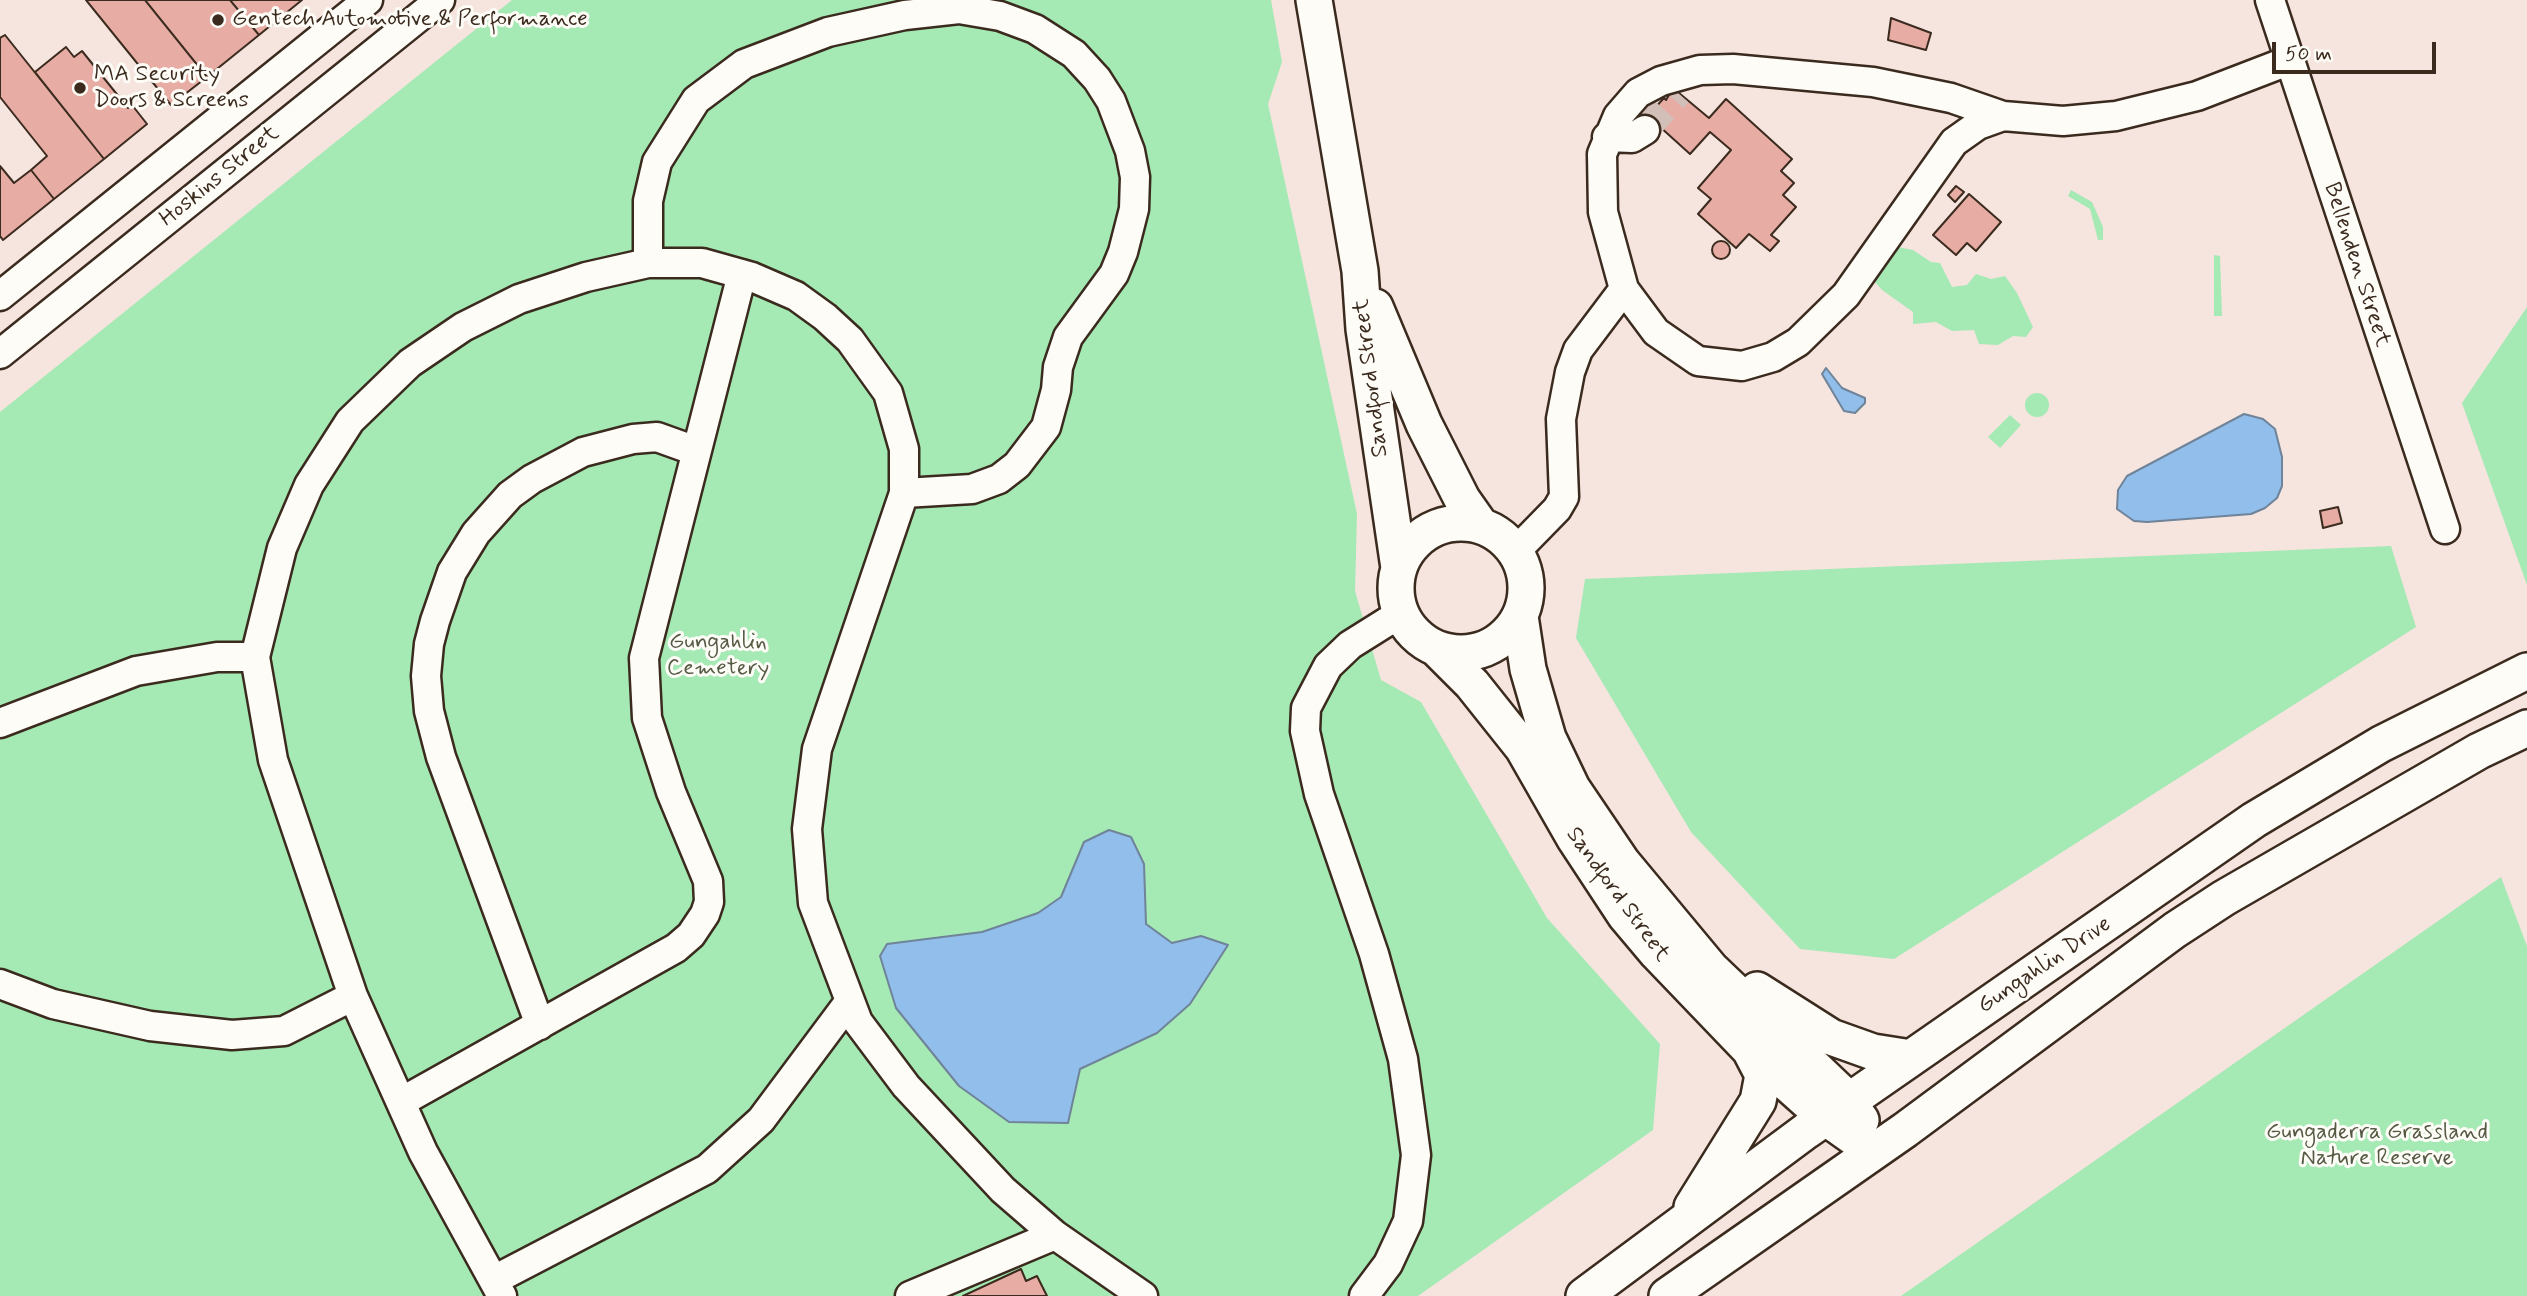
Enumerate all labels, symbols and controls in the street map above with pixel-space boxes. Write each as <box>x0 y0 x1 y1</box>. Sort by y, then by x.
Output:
place label: Gentech Automotive & Performance <box>232 6 588 34</box>
marker: Gentech Automotive & Performance <box>210 12 226 28</box>
scale bar <box>2275 28 2440 72</box>
text: 50 m <box>2285 40 2332 68</box>
place label: MA Security Doors & Screens <box>94 61 249 115</box>
marker: MA Security Doors & Screens <box>72 80 88 96</box>
street label: Hoskins Street <box>155 120 285 234</box>
street label: Bellenden Street <box>2316 179 2396 351</box>
street label: Sandford Street <box>1349 297 1395 459</box>
park label: Gungahlin Cemetery <box>667 629 769 683</box>
street label: Sandford Street <box>1559 822 1675 968</box>
street label: Gungahlin Drive <box>1973 911 2117 1021</box>
park label: Gungaderra Grassland Nature Reserve <box>2266 1119 2488 1173</box>

